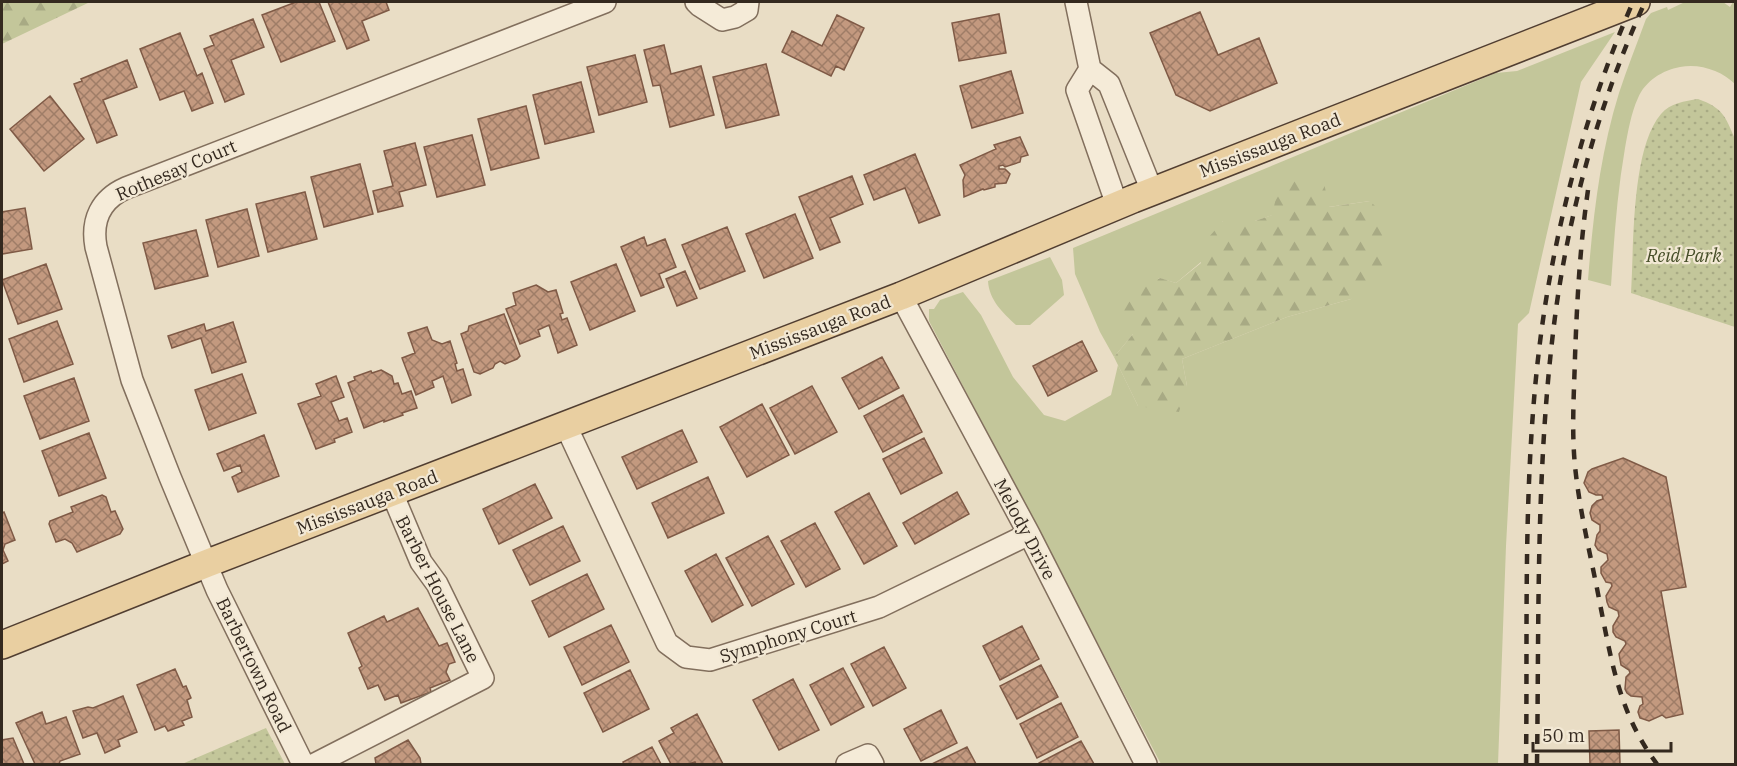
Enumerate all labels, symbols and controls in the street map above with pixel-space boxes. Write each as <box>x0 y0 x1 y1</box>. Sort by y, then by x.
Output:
street label: Mississauga Road <box>1196 107 1344 183</box>
street label: Rothesay Court <box>112 134 240 206</box>
park label: Reid Park <box>1645 244 1722 267</box>
street label: Mississauga Road <box>746 289 894 365</box>
street label: Mississauga Road <box>293 464 441 540</box>
street label: Melody Drive <box>989 474 1061 584</box>
street label: Barber House Lane <box>391 511 485 667</box>
street label: Barbertown Road <box>211 594 297 736</box>
street label: Symphony Court <box>717 604 859 668</box>
scale bar <box>1533 715 1671 753</box>
text: 50 m <box>1542 724 1585 747</box>

